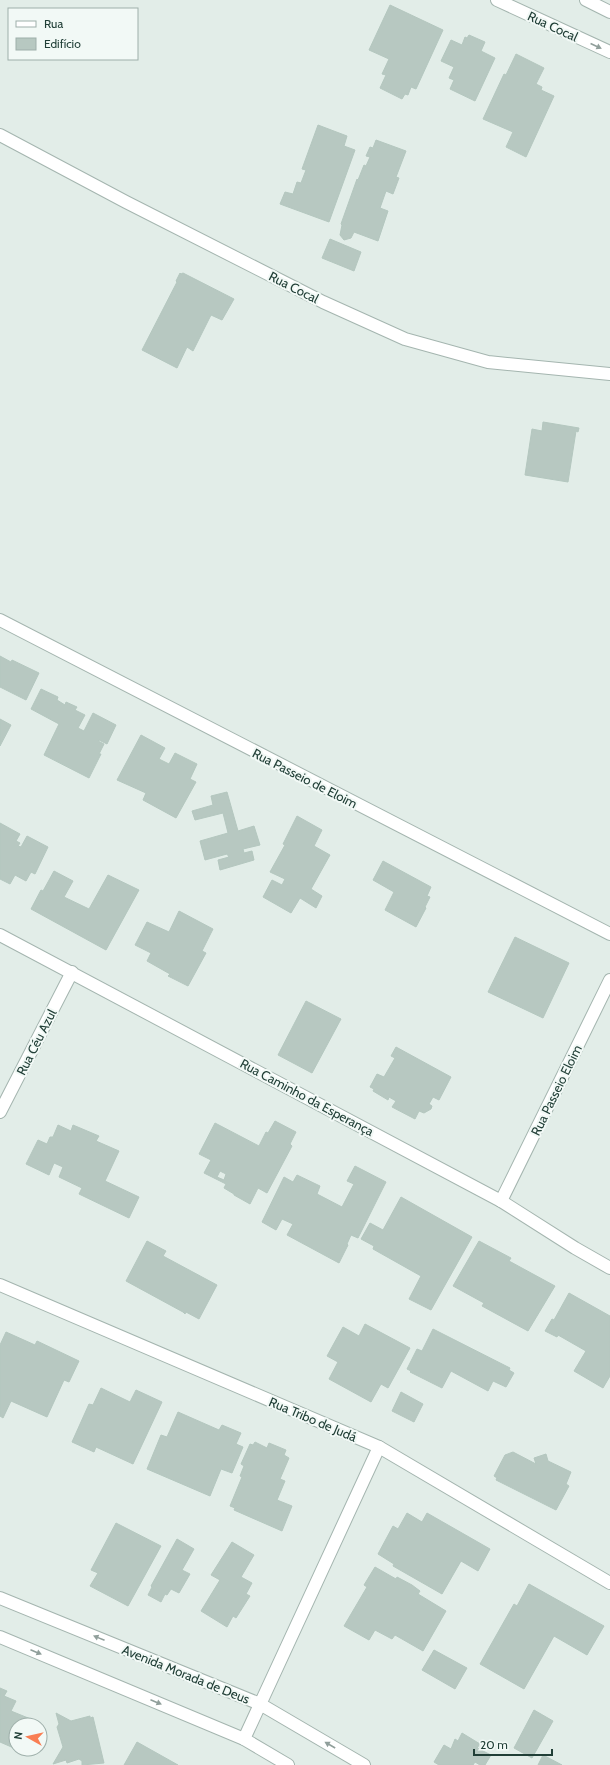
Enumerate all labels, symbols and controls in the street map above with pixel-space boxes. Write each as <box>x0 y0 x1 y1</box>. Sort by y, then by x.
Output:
street label: Rua Cocal <box>525 7 581 45</box>
legend <box>8 8 138 60</box>
text: Rua <box>44 16 63 31</box>
text: Edifício <box>44 36 81 51</box>
one-way arrow <box>590 43 602 49</box>
street label: Rua Cocal <box>266 268 322 306</box>
street label: Rua Passeio de Eloim <box>250 745 360 811</box>
street label: Rua Céu Azul <box>13 1006 59 1078</box>
street label: Rua Passeio Eloim <box>527 1042 585 1138</box>
street label: Rua Caminho da Esperança <box>237 1055 377 1139</box>
street label: Rua Tribo de Judá <box>267 1393 360 1445</box>
one-way arrow <box>93 1635 104 1641</box>
street label: Avenida Morada de Deus <box>120 1641 253 1707</box>
one-way arrow <box>30 1649 42 1655</box>
one-way arrow <box>150 1699 161 1705</box>
north arrow <box>8 1717 48 1757</box>
text: N <box>11 1731 26 1740</box>
scale bar <box>474 1731 552 1757</box>
text: 20 m <box>480 1737 508 1752</box>
one-way arrow <box>324 1742 336 1749</box>

